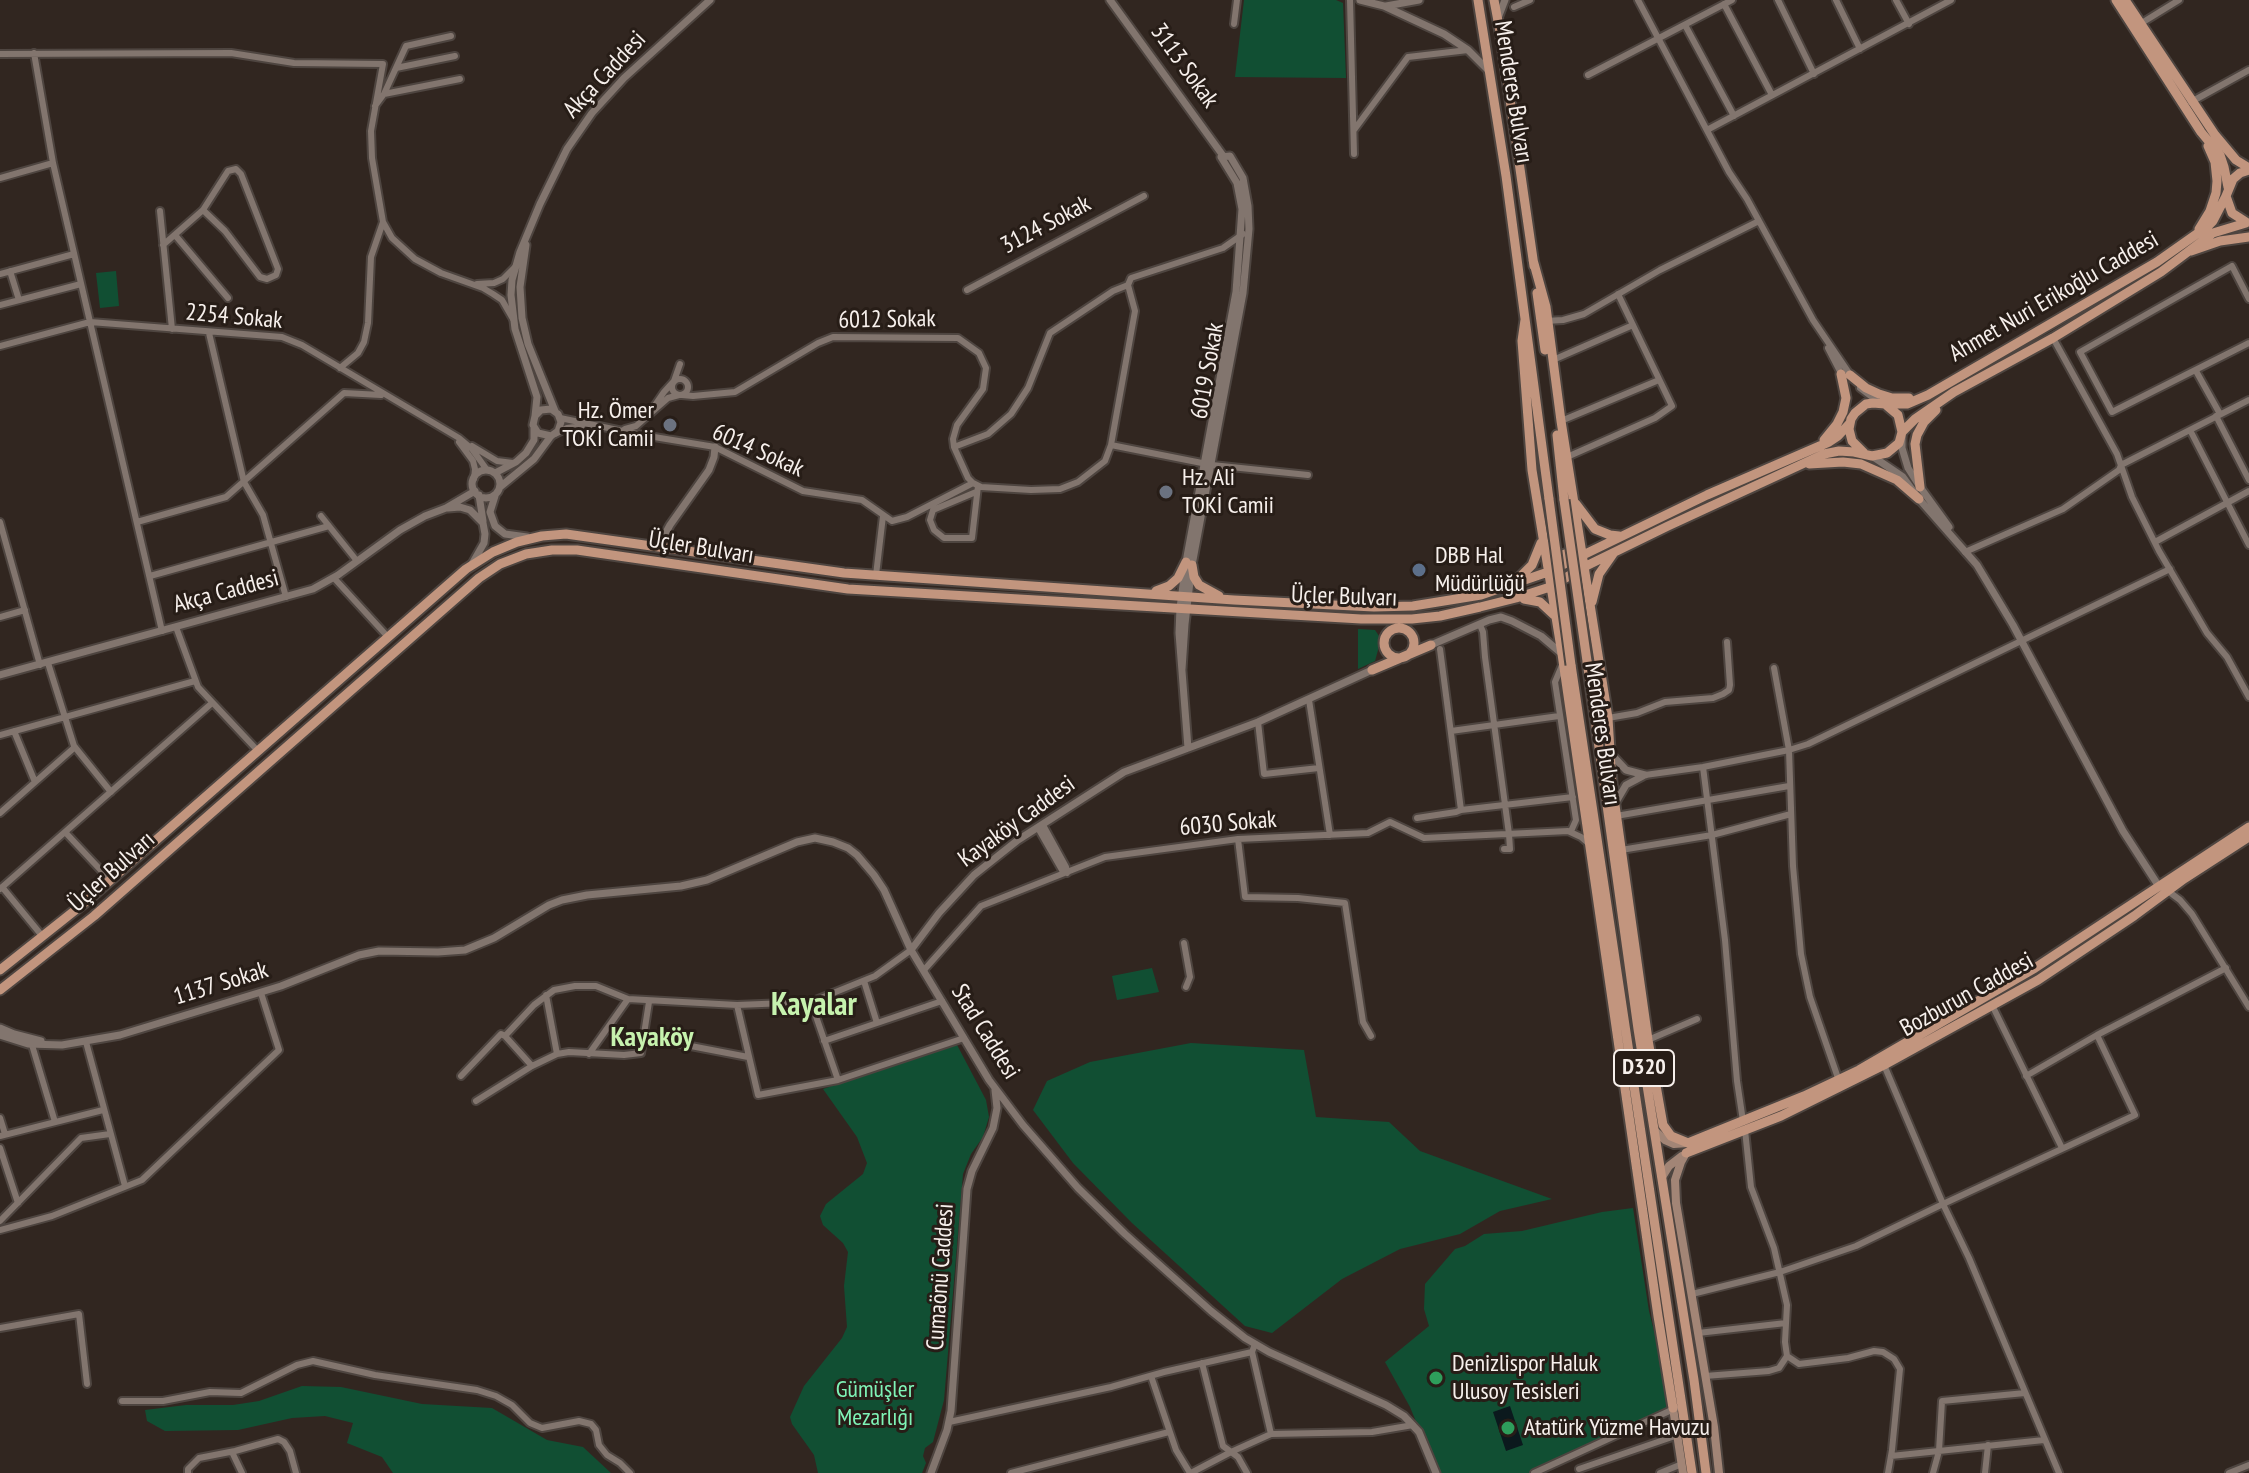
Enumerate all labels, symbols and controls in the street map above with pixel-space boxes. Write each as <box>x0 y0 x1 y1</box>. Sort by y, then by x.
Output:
street label: 3113 Sokak <box>1144 18 1224 114</box>
street label: Menderes Bulvarı <box>1488 19 1538 165</box>
street label: Akça Caddesi <box>558 26 652 124</box>
street label: 3124 Sokak <box>996 189 1096 261</box>
street label: Ahmet Nuri Erikoğlu Caddesi <box>1944 225 2164 369</box>
street label: 2254 Sokak <box>184 298 284 336</box>
street label: 6012 Sokak <box>838 305 936 335</box>
street label: 6019 Sokak <box>1185 321 1231 421</box>
place label: Hz. Ömer TOKİ Camii <box>562 397 654 453</box>
marker: Hz. Ömer TOKİ Camii <box>661 416 679 434</box>
street label: 6014 Sokak <box>708 418 808 484</box>
place label: Hz. Ali TOKİ Camii <box>1182 464 1274 520</box>
marker: Hz. Ali TOKİ Camii <box>1157 483 1175 501</box>
street label: Üçler Bulvarı <box>646 525 756 571</box>
place label: DBB Hal Müdürlüğü <box>1435 542 1525 598</box>
marker: DBB Hal Müdürlüğü <box>1410 561 1428 579</box>
street label: Akça Caddesi <box>170 564 282 620</box>
street label: Üçler Bulvarı <box>1290 581 1398 613</box>
street label: Menderes Bulvarı <box>1578 661 1626 807</box>
street label: Kayaköy Caddesi <box>953 770 1081 874</box>
street label: 6030 Sokak <box>1178 805 1278 843</box>
street label: Üçler Bulvarı <box>63 826 161 918</box>
street label: Bozburun Caddesi <box>1895 947 2039 1043</box>
street label: 1137 Sokak <box>170 956 272 1012</box>
street label: Stad Caddesi <box>945 979 1025 1085</box>
district label: Kayalar <box>771 987 857 1025</box>
district label: Kayaköy <box>610 1021 694 1055</box>
road number: D320 <box>1614 1050 1674 1086</box>
street label: Cumaönü Caddesi <box>922 1203 960 1351</box>
place label: Denizlispor Haluk Ulusoy Tesisleri <box>1452 1350 1598 1406</box>
marker: Denizlispor Haluk Ulusoy Tesisleri <box>1427 1369 1445 1387</box>
park label: Gümüşler Mezarlığı <box>836 1376 914 1432</box>
place label: Atatürk Yüzme Havuzu <box>1524 1414 1710 1442</box>
marker: Atatürk Yüzme Havuzu <box>1499 1419 1517 1437</box>

